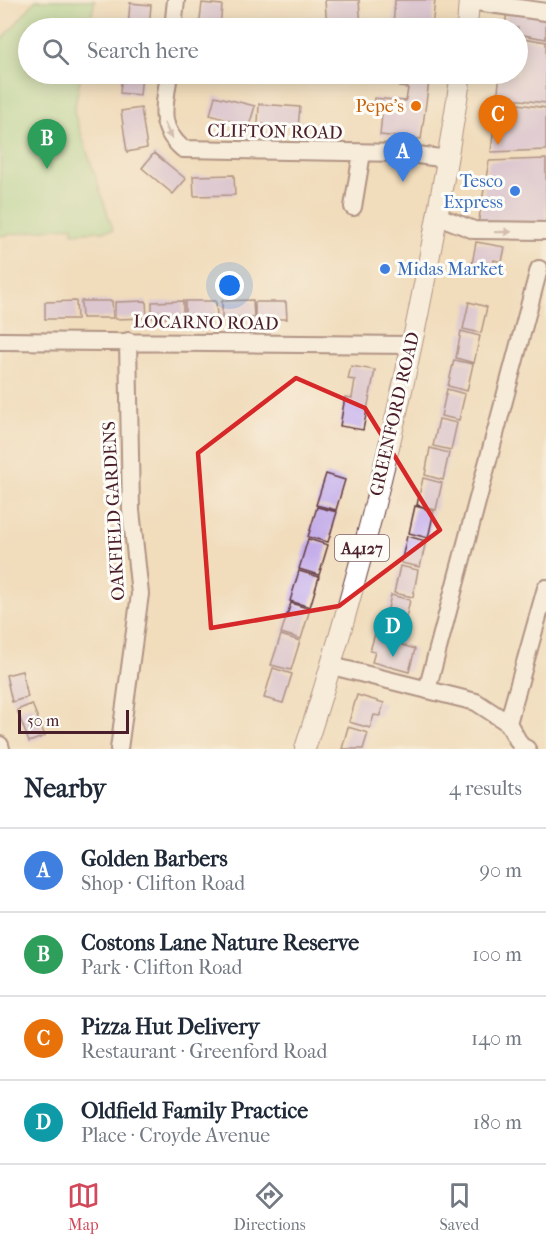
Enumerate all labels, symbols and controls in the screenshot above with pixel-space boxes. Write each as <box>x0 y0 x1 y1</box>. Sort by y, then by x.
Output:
search box <box>18 18 528 84</box>
icon: search <box>39 35 72 68</box>
text: Search here <box>87 38 199 64</box>
place label: Pepe's <box>356 96 404 117</box>
pin: C <box>478 96 518 145</box>
marker: Pepe's <box>409 99 423 113</box>
pin: B <box>28 120 66 169</box>
street label: CLIFTON ROAD <box>207 120 343 144</box>
one-way arrow <box>163 122 173 140</box>
pin: A <box>384 132 422 182</box>
place label: Tesco Express <box>443 171 503 213</box>
marker: Tesco Express <box>508 184 522 198</box>
one-way arrow <box>493 227 512 237</box>
place label: Midas Market <box>397 259 504 280</box>
marker: Midas Market <box>378 262 392 276</box>
your location <box>215 271 244 300</box>
street label: LOCARNO ROAD <box>133 311 279 335</box>
street label: GREENFORD ROAD <box>366 330 424 498</box>
street label: OAKFIELD GARDENS <box>99 421 129 601</box>
road number: A4127 <box>335 535 389 561</box>
pin: D <box>374 608 412 657</box>
scale bar <box>18 707 129 734</box>
text: 50 m <box>27 711 59 730</box>
text: Nearby <box>24 773 106 804</box>
text: 4 results <box>449 777 522 800</box>
text: Golden Barbers <box>81 846 228 872</box>
text: A <box>37 859 50 882</box>
text: 90 m <box>480 859 522 882</box>
text: Shop · Clifton Road <box>81 872 245 895</box>
text: Costons Lane Nature Reserve <box>81 930 359 956</box>
text: B <box>37 943 50 966</box>
text: 100 m <box>472 943 522 966</box>
text: Park · Clifton Road <box>81 956 242 979</box>
text: Pizza Hut Delivery <box>81 1014 260 1040</box>
text: C <box>37 1027 50 1050</box>
text: 140 m <box>471 1027 522 1050</box>
text: Restaurant · Greenford Road <box>81 1040 327 1063</box>
text: Oldfield Family Practice <box>81 1098 308 1124</box>
text: D <box>36 1111 51 1134</box>
text: 180 m <box>473 1111 522 1134</box>
text: Place · Croyde Avenue <box>81 1124 270 1147</box>
tab: Map <box>67 1179 100 1234</box>
tab: Directions <box>234 1179 306 1234</box>
tab: Saved <box>439 1179 479 1234</box>

